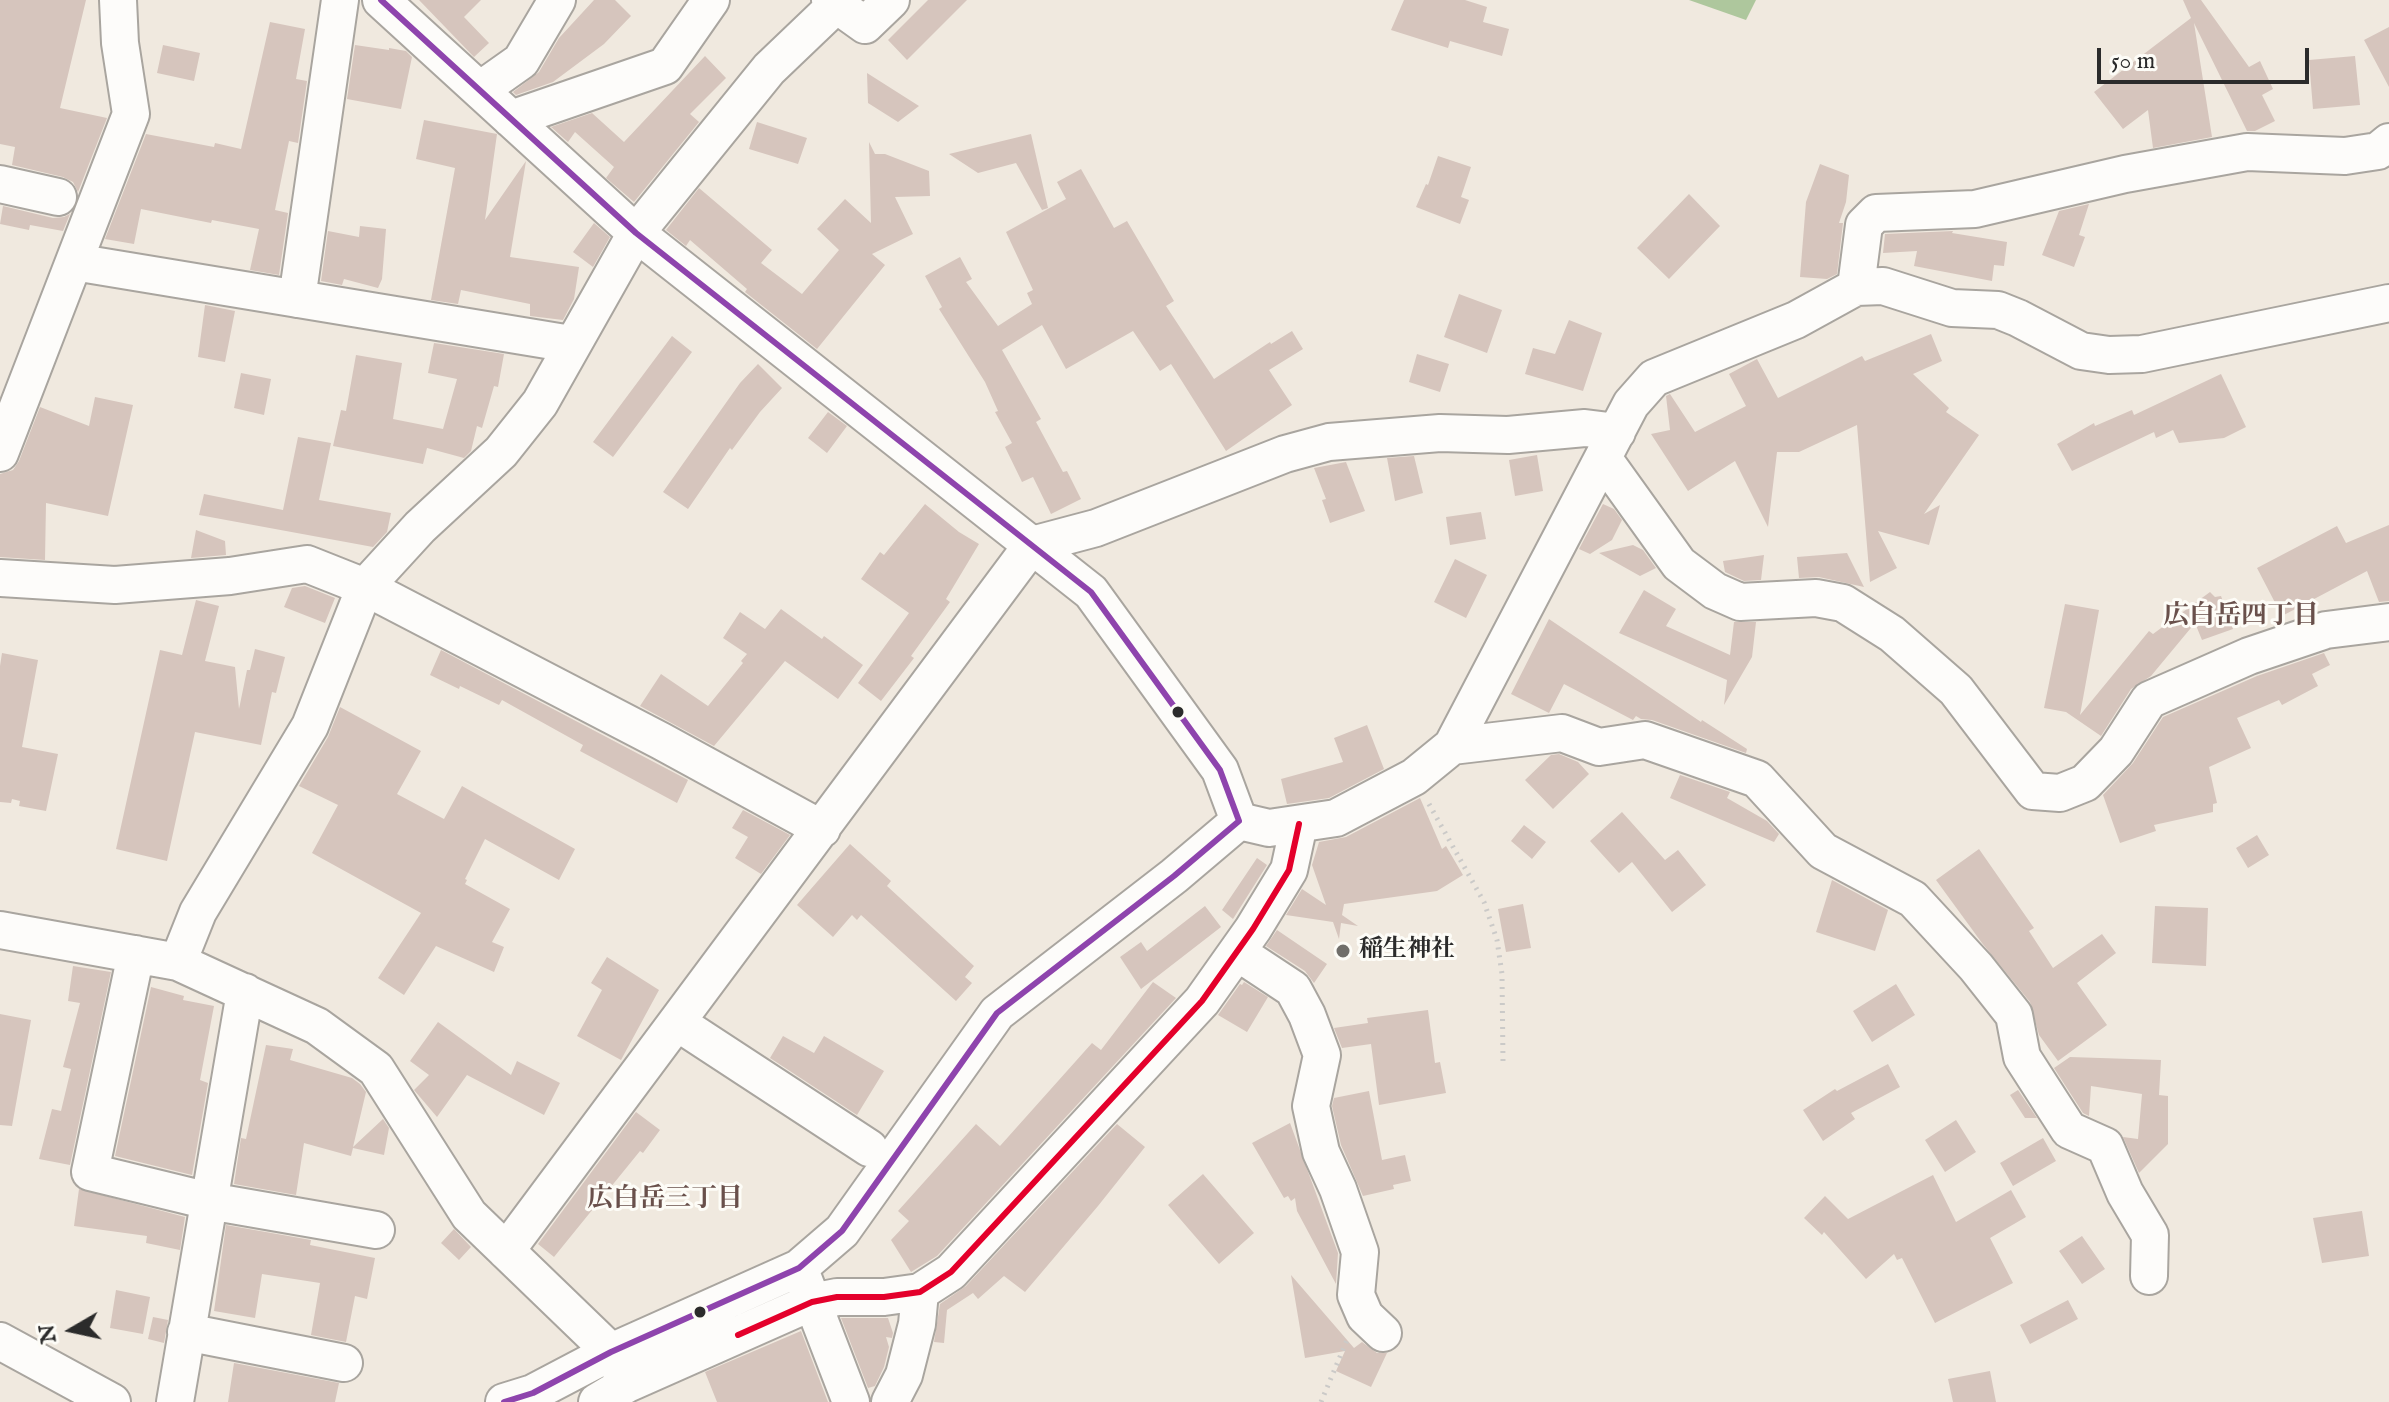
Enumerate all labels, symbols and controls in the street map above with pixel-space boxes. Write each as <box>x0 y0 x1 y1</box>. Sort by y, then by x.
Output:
scale bar <box>2101 32 2313 82</box>
text: 50 m <box>2111 46 2155 77</box>
district label: 広白岳四丁目 <box>2163 602 2319 634</box>
unlabelled marker <box>1170 704 1186 720</box>
place label: 稲生神社 <box>1359 937 1455 965</box>
marker: 稲生神社 <box>1334 942 1352 960</box>
district label: 広白岳三丁目 <box>587 1185 743 1217</box>
north arrow <box>32 1290 112 1370</box>
unlabelled marker <box>692 1304 708 1320</box>
text: N <box>33 1322 64 1345</box>

